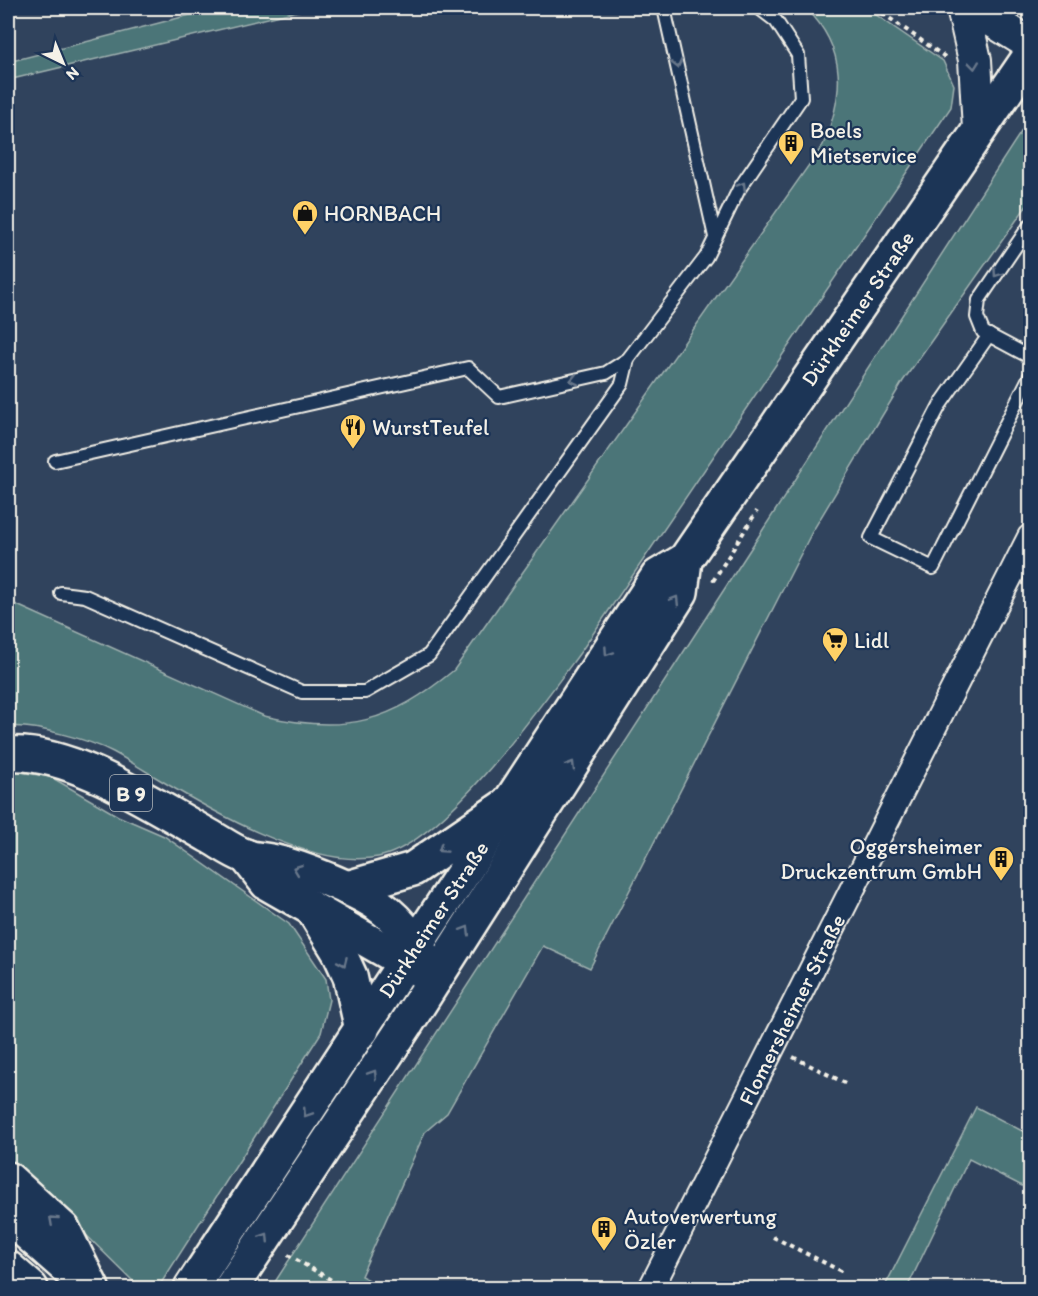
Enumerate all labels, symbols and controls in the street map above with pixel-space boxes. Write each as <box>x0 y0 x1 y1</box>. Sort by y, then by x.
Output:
north arrow <box>33 33 93 93</box>
one-way arrow <box>670 59 683 69</box>
one-way arrow <box>967 60 980 69</box>
text: N <box>62 63 83 84</box>
place label: Boels Mietservice <box>810 117 917 169</box>
building icon: Boels Mietservice <box>776 128 806 166</box>
one-way arrow <box>735 181 746 192</box>
shop icon: HORNBACH <box>290 198 320 236</box>
place label: HORNBACH <box>324 200 441 227</box>
street label: Dürkheimer Straße <box>795 226 920 391</box>
one-way arrow <box>993 267 1004 278</box>
one-way arrow <box>570 373 580 386</box>
restaurant icon: WurstTeufel <box>338 412 368 450</box>
place label: WurstTeufel <box>372 414 489 441</box>
one-way arrow <box>668 596 680 606</box>
supermarket icon: Lidl <box>820 625 850 663</box>
place label: Lidl <box>854 627 889 654</box>
one-way arrow <box>604 645 615 656</box>
one-way arrow <box>563 761 575 771</box>
road number: B 9 <box>110 775 152 811</box>
place label: Oggersheimer Druckzentrum GmbH <box>781 833 982 885</box>
street label: Dürkheimer Straße <box>372 836 494 1003</box>
one-way arrow <box>438 842 449 853</box>
building icon: Oggersheimer Druckzentrum GmbH <box>986 844 1016 882</box>
one-way arrow <box>292 864 303 877</box>
street label: Flomersheimer Straße <box>732 909 851 1109</box>
one-way arrow <box>459 925 470 936</box>
one-way arrow <box>336 955 348 966</box>
one-way arrow <box>365 1070 376 1081</box>
one-way arrow <box>303 1107 314 1118</box>
place label: Autoverwertung Özler <box>624 1203 778 1255</box>
building icon: Autoverwertung Özler <box>589 1214 619 1252</box>
one-way arrow <box>49 1216 60 1227</box>
one-way arrow <box>258 1233 269 1244</box>

